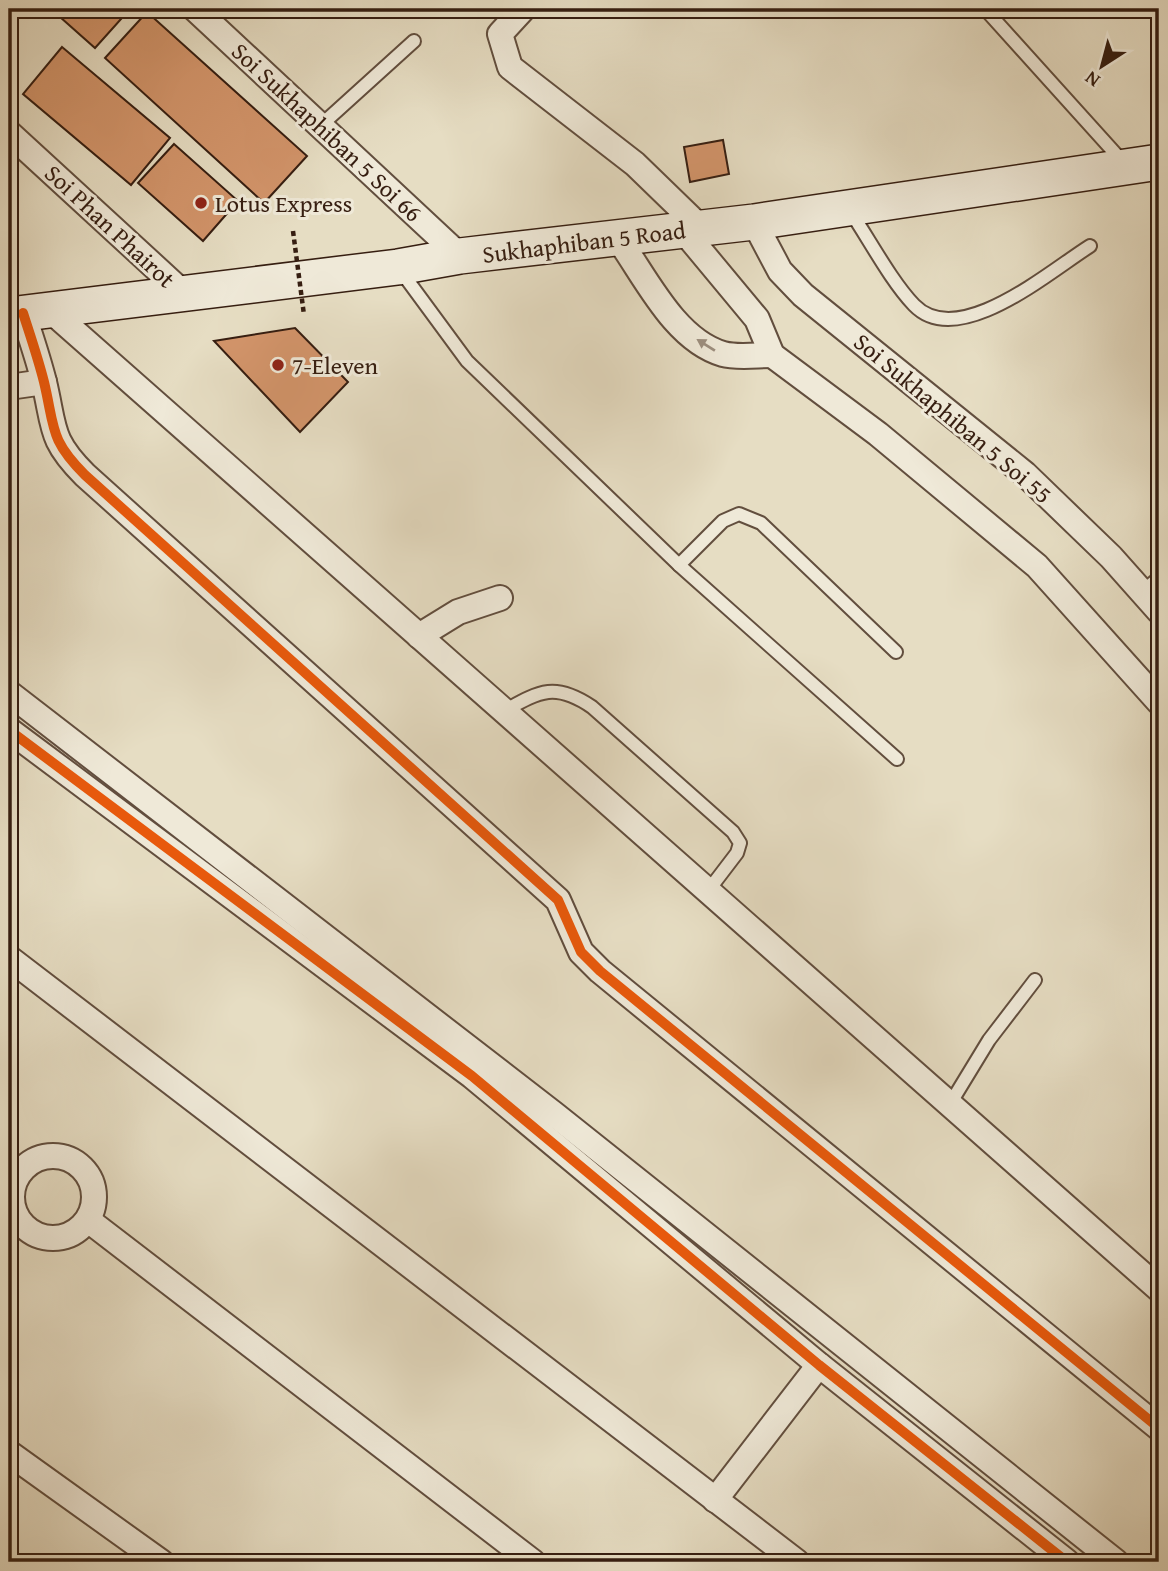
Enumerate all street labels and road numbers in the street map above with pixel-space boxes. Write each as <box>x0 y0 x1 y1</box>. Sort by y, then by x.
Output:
street label: Soi Sukhaphiban 5 Soi 66 <box>224 34 430 230</box>
street label: Soi Phan Phairot <box>37 156 183 296</box>
street label: Sukhaphiban 5 Road <box>480 212 688 272</box>
street label: Soi Sukhaphiban 5 Soi 55 <box>846 324 1060 512</box>

